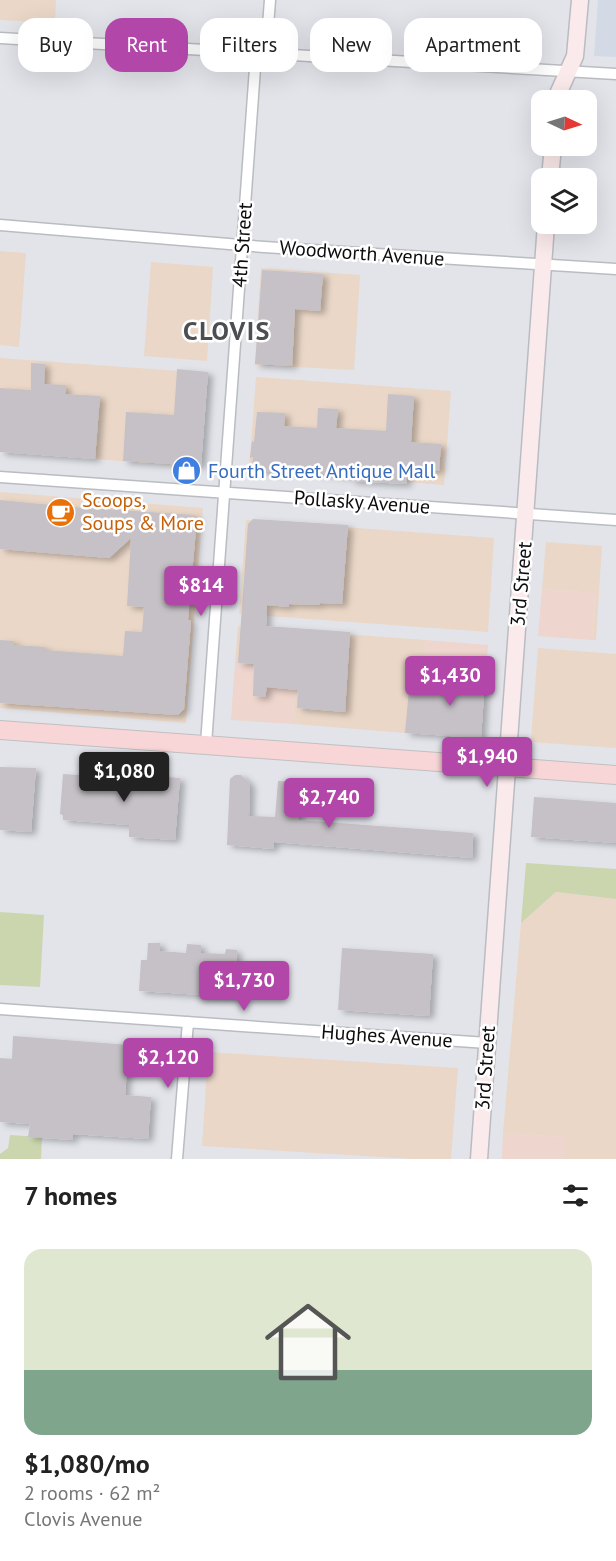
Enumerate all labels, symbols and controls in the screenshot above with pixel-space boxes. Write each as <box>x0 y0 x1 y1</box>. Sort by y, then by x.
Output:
chip: Buy <box>18 18 93 72</box>
chip: Rent <box>105 18 188 72</box>
chip: Filters <box>200 18 298 72</box>
chip: New <box>310 18 392 72</box>
chip: Apartment <box>404 18 542 72</box>
north arrow <box>531 90 597 156</box>
map controls <box>531 90 597 234</box>
button: layers <box>531 168 597 234</box>
street label: 4th Street <box>226 201 258 288</box>
street label: Woodworth Avenue <box>279 234 445 272</box>
district label: CLOVIS <box>183 314 271 347</box>
shop icon: Fourth Street Antique Mall <box>171 455 203 487</box>
place label: Fourth Street Antique Mall <box>208 458 435 484</box>
street label: Pollasky Avenue <box>293 484 431 520</box>
place label: Scoops, Soups & More <box>82 487 204 536</box>
cafe icon: Scoops, Soups & More <box>45 496 77 528</box>
street label: 3rd Street <box>504 540 538 627</box>
pin: $814 <box>165 566 237 617</box>
text: $814 <box>178 572 224 598</box>
pin: $1,430 <box>401 656 499 707</box>
text: $1,430 <box>419 662 481 688</box>
pin: $1,940 <box>438 737 536 788</box>
text: $1,940 <box>456 743 518 769</box>
pin: $1,080 <box>75 752 173 803</box>
text: $1,080 <box>93 758 155 784</box>
pin: $2,740 <box>280 778 378 829</box>
text: $2,740 <box>298 784 360 810</box>
pin: $1,730 <box>195 961 293 1012</box>
text: $1,730 <box>213 967 275 993</box>
street label: Hughes Avenue <box>320 1018 454 1054</box>
street label: 3rd Street <box>469 1025 501 1111</box>
pin: $2,120 <box>119 1038 217 1089</box>
text: $2,120 <box>137 1044 199 1070</box>
text: 7 homes <box>24 1179 117 1212</box>
icon: filters <box>559 1179 592 1212</box>
icon: home <box>254 1288 362 1396</box>
text: $1,080/mo <box>24 1447 150 1480</box>
text: 2 rooms · 62 m² <box>24 1480 160 1506</box>
text: Clovis Avenue <box>24 1506 142 1532</box>

